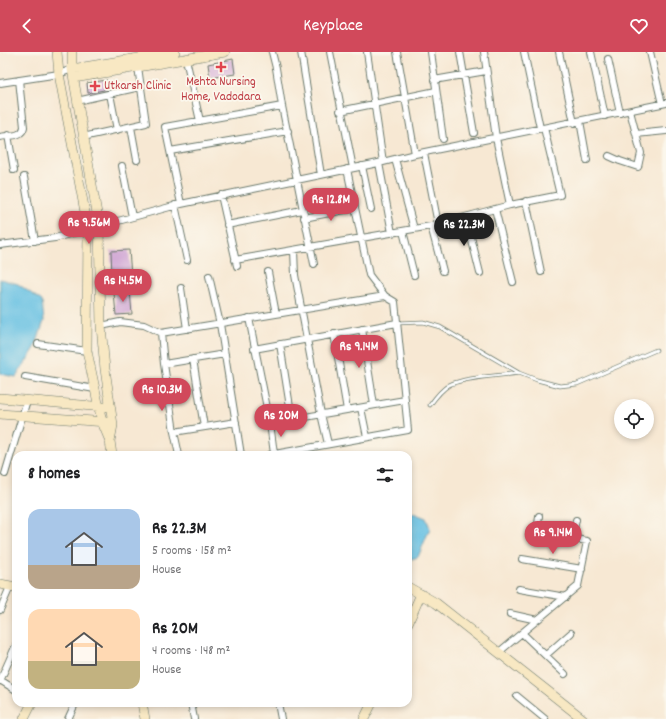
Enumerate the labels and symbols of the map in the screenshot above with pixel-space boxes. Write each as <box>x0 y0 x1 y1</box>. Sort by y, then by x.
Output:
marker: Mehta Nursing Home, Vadodara <box>215 61 227 73</box>
place label: Mehta Nursing Home, Vadodara <box>181 73 262 107</box>
place label: Utkarsh Clinic <box>104 77 171 96</box>
marker: Utkarsh Clinic <box>89 80 101 92</box>
pin: Rs 12.8M <box>290 188 372 222</box>
pin: Rs 9.56M <box>48 211 130 245</box>
pin: Rs 22.3M <box>423 213 505 247</box>
pin: Rs 14.5M <box>82 269 164 303</box>
pin: Rs 9.14M <box>318 335 400 369</box>
pin: Rs 10.3M <box>121 378 203 412</box>
pin: Rs 20M <box>248 404 314 438</box>
pin: Rs 9.14M <box>512 521 594 555</box>

